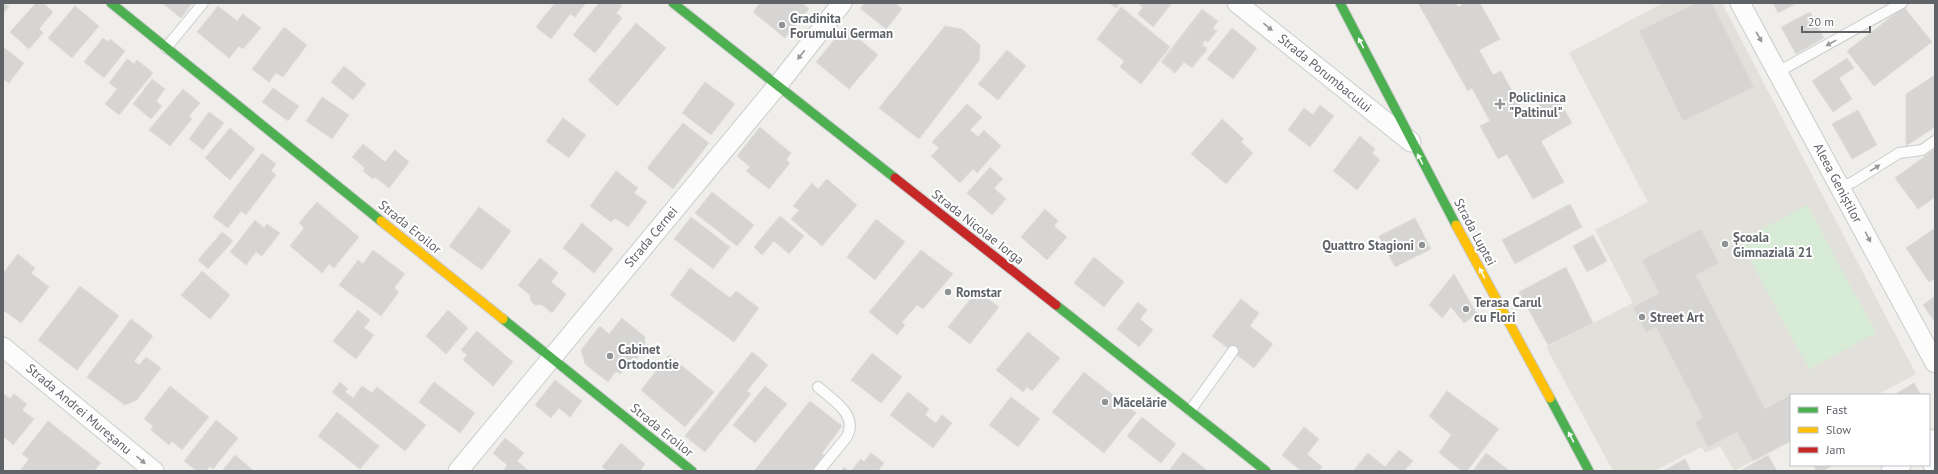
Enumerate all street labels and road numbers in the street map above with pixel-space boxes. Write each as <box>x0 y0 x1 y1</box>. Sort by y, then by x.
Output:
street label: Strada Porumbacului <box>1275 30 1375 116</box>
street label: Aleea Geniștilor <box>1810 140 1866 226</box>
street label: Strada Nicolae Iorga <box>928 186 1028 268</box>
street label: Strada Luptei <box>1450 195 1500 269</box>
street label: Strada Eroilor <box>375 196 445 258</box>
street label: Strada Cernei <box>621 203 681 271</box>
street label: Strada Andrei Mureșanu <box>23 360 135 458</box>
street label: Strada Eroilor <box>627 399 697 461</box>

